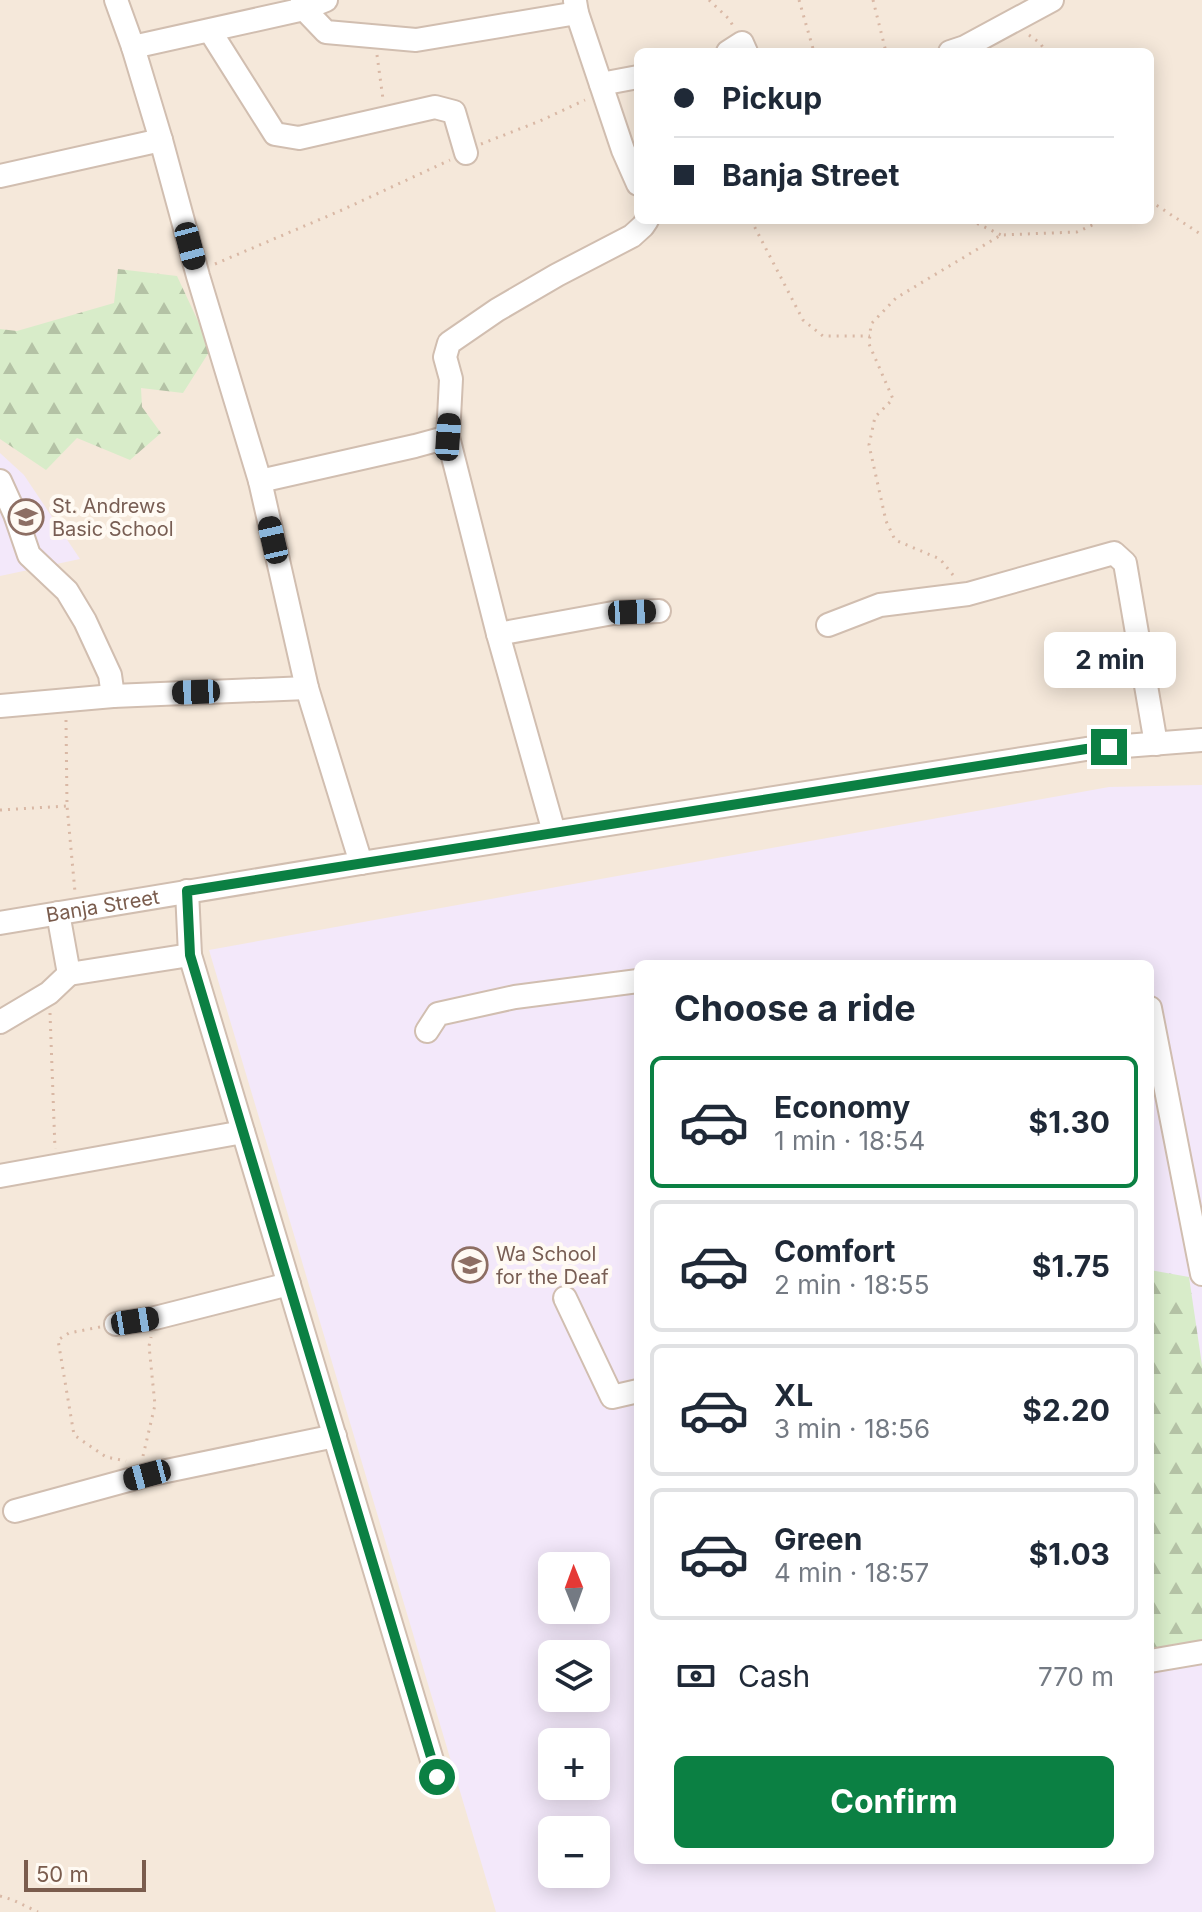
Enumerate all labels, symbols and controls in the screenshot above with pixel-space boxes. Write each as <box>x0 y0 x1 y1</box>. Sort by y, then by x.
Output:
text: Pickup <box>722 80 822 116</box>
text: Banja Street <box>722 157 899 193</box>
car <box>172 220 208 272</box>
car <box>434 412 462 462</box>
place label: St. Andrews Basic School <box>52 494 174 541</box>
school or university icon: St. Andrews Basic School <box>7 498 45 536</box>
car <box>256 514 290 566</box>
car <box>608 599 656 625</box>
callout: 2 min <box>1043 631 1175 687</box>
text: 2 min <box>1075 644 1145 675</box>
car <box>172 679 220 705</box>
route end <box>1091 729 1127 765</box>
street label: Banja Street <box>44 885 161 927</box>
text: Choose a ride <box>674 986 916 1030</box>
icon: car <box>678 1086 750 1158</box>
text: Economy <box>774 1089 910 1125</box>
text: $1.30 <box>1028 1104 1110 1140</box>
text: 1 min · 18:54 <box>774 1125 925 1156</box>
icon: car <box>678 1230 750 1302</box>
text: Comfort <box>774 1233 895 1269</box>
place label: Wa School for the Deaf <box>496 1242 609 1289</box>
school or university icon: Wa School for the Deaf <box>451 1246 489 1284</box>
text: $1.75 <box>1032 1248 1110 1284</box>
text: 2 min · 18:55 <box>774 1269 929 1300</box>
car <box>109 1305 161 1337</box>
icon: car <box>678 1374 750 1446</box>
text: XL <box>774 1377 813 1413</box>
text: $2.20 <box>1022 1392 1110 1428</box>
text: 3 min · 18:56 <box>774 1413 930 1444</box>
car <box>121 1457 173 1493</box>
icon: car <box>678 1518 750 1590</box>
text: Green <box>774 1521 862 1557</box>
text: $1.03 <box>1029 1536 1110 1572</box>
north arrow <box>538 1552 610 1624</box>
map controls <box>538 1552 610 1888</box>
text: 4 min · 18:57 <box>774 1557 929 1588</box>
button: layers <box>538 1640 610 1712</box>
icon: cash <box>674 1654 718 1698</box>
text: Cash <box>738 1658 810 1694</box>
text: 770 m <box>1038 1661 1114 1692</box>
button: + <box>538 1728 610 1800</box>
button: Confirm <box>674 1756 1114 1848</box>
route start <box>419 1759 455 1795</box>
button: − <box>538 1816 610 1888</box>
scale bar <box>24 1856 146 1892</box>
text: 50 m <box>36 1861 89 1887</box>

